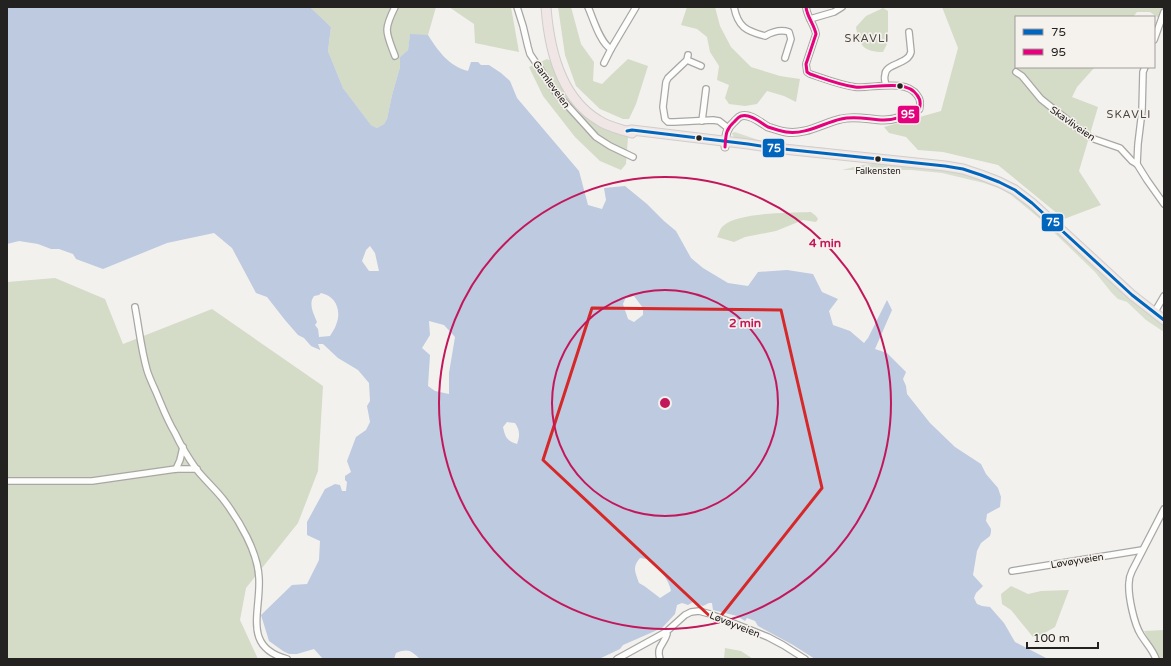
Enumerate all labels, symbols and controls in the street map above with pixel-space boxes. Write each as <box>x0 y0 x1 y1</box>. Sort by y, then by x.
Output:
legend <box>1015 16 1155 68</box>
text: 75 <box>1051 25 1066 39</box>
district label: SKAVLI <box>845 32 889 45</box>
text: 95 <box>1051 45 1066 59</box>
street label: Gamleveien <box>530 59 572 111</box>
unlabelled marker <box>895 81 905 91</box>
street label: Skavliveien <box>1048 104 1097 144</box>
line badge: 95 <box>897 105 920 124</box>
text: 95 <box>901 108 915 121</box>
district label: SKAVLI <box>1107 108 1151 121</box>
unlabelled marker <box>694 133 704 143</box>
line badge: 75 <box>762 138 785 158</box>
text: 75 <box>767 142 781 155</box>
marker: Falkensten <box>873 154 883 164</box>
place label: Falkensten <box>855 166 901 177</box>
line badge: 75 <box>1041 213 1064 232</box>
text: 75 <box>1046 216 1060 229</box>
text: 4 min <box>809 236 841 250</box>
text: 2 min <box>729 316 761 330</box>
centre of rings <box>658 396 672 410</box>
street label: Løvøyveien <box>1050 551 1105 571</box>
street label: Løvøyveien <box>708 609 762 641</box>
scale bar <box>1027 624 1098 650</box>
text: 100 m <box>1033 631 1070 645</box>

